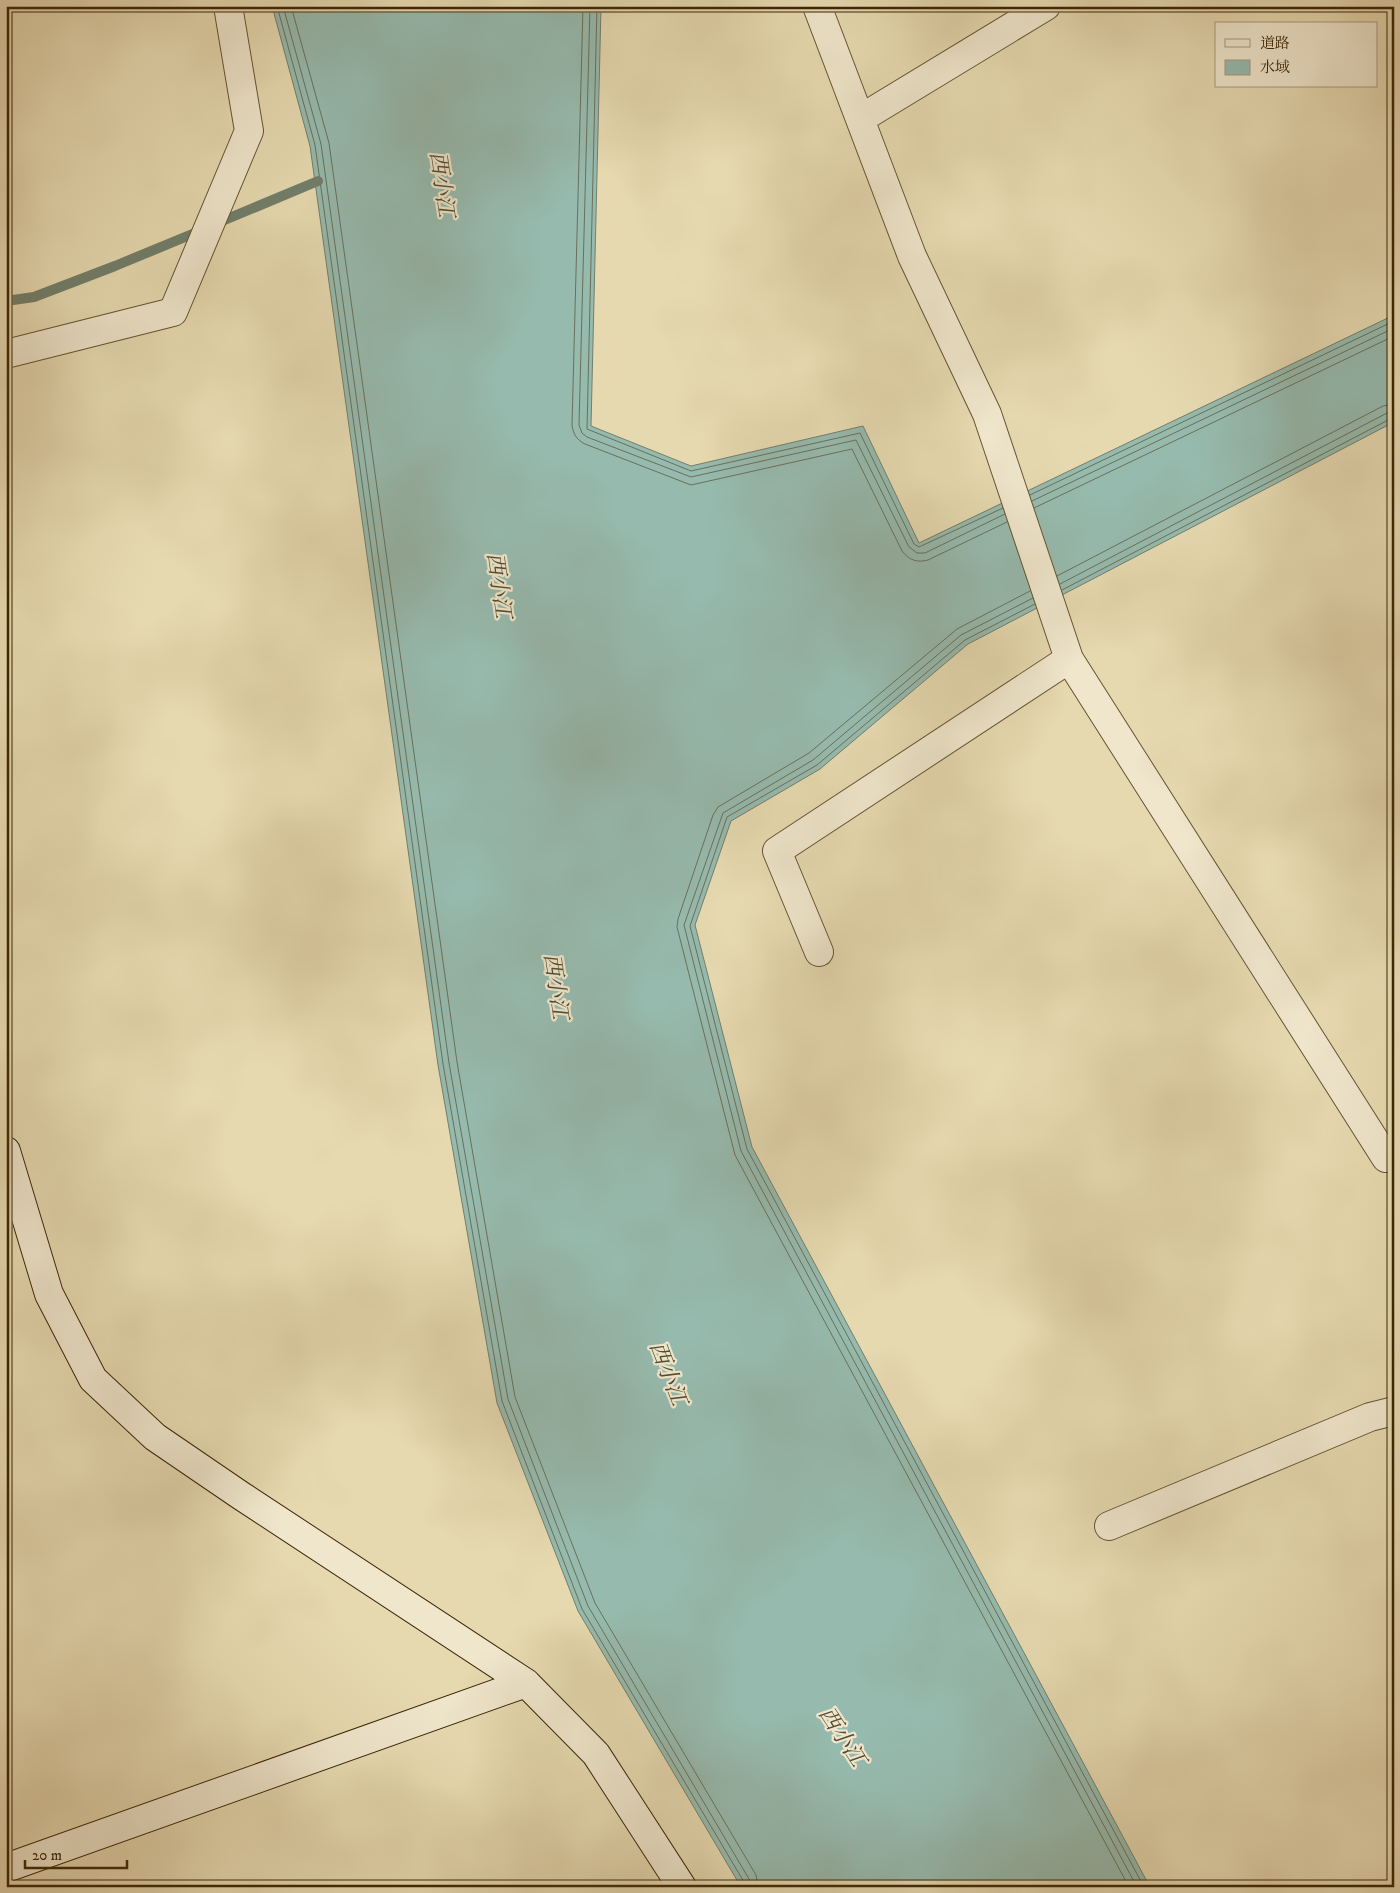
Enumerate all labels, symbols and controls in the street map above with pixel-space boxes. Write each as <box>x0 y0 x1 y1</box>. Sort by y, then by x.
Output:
legend <box>1215 22 1378 88</box>
text: 道路 <box>1260 34 1290 53</box>
text: 水域 <box>1260 58 1290 77</box>
water label: 西小江 <box>424 150 460 222</box>
water label: 西小江 <box>481 551 517 623</box>
water label: 西小江 <box>538 952 574 1024</box>
water label: 西小江 <box>643 1338 693 1412</box>
water label: 西小江 <box>812 1702 873 1774</box>
scale bar <box>25 1838 128 1870</box>
text: 20 m <box>32 1846 62 1865</box>

